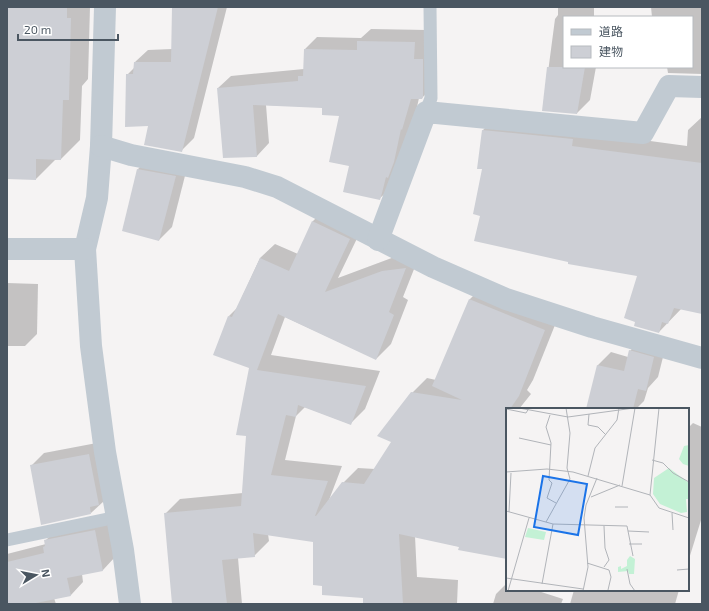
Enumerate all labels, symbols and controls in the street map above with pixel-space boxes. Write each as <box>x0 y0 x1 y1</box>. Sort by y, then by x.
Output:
scale bar <box>18 16 118 42</box>
legend <box>563 16 693 68</box>
text: 20 m <box>24 22 51 36</box>
text: 道路 <box>599 24 623 38</box>
text: 建物 <box>599 44 623 58</box>
inset map <box>506 408 689 591</box>
north arrow <box>16 555 56 595</box>
text: N <box>39 568 53 578</box>

